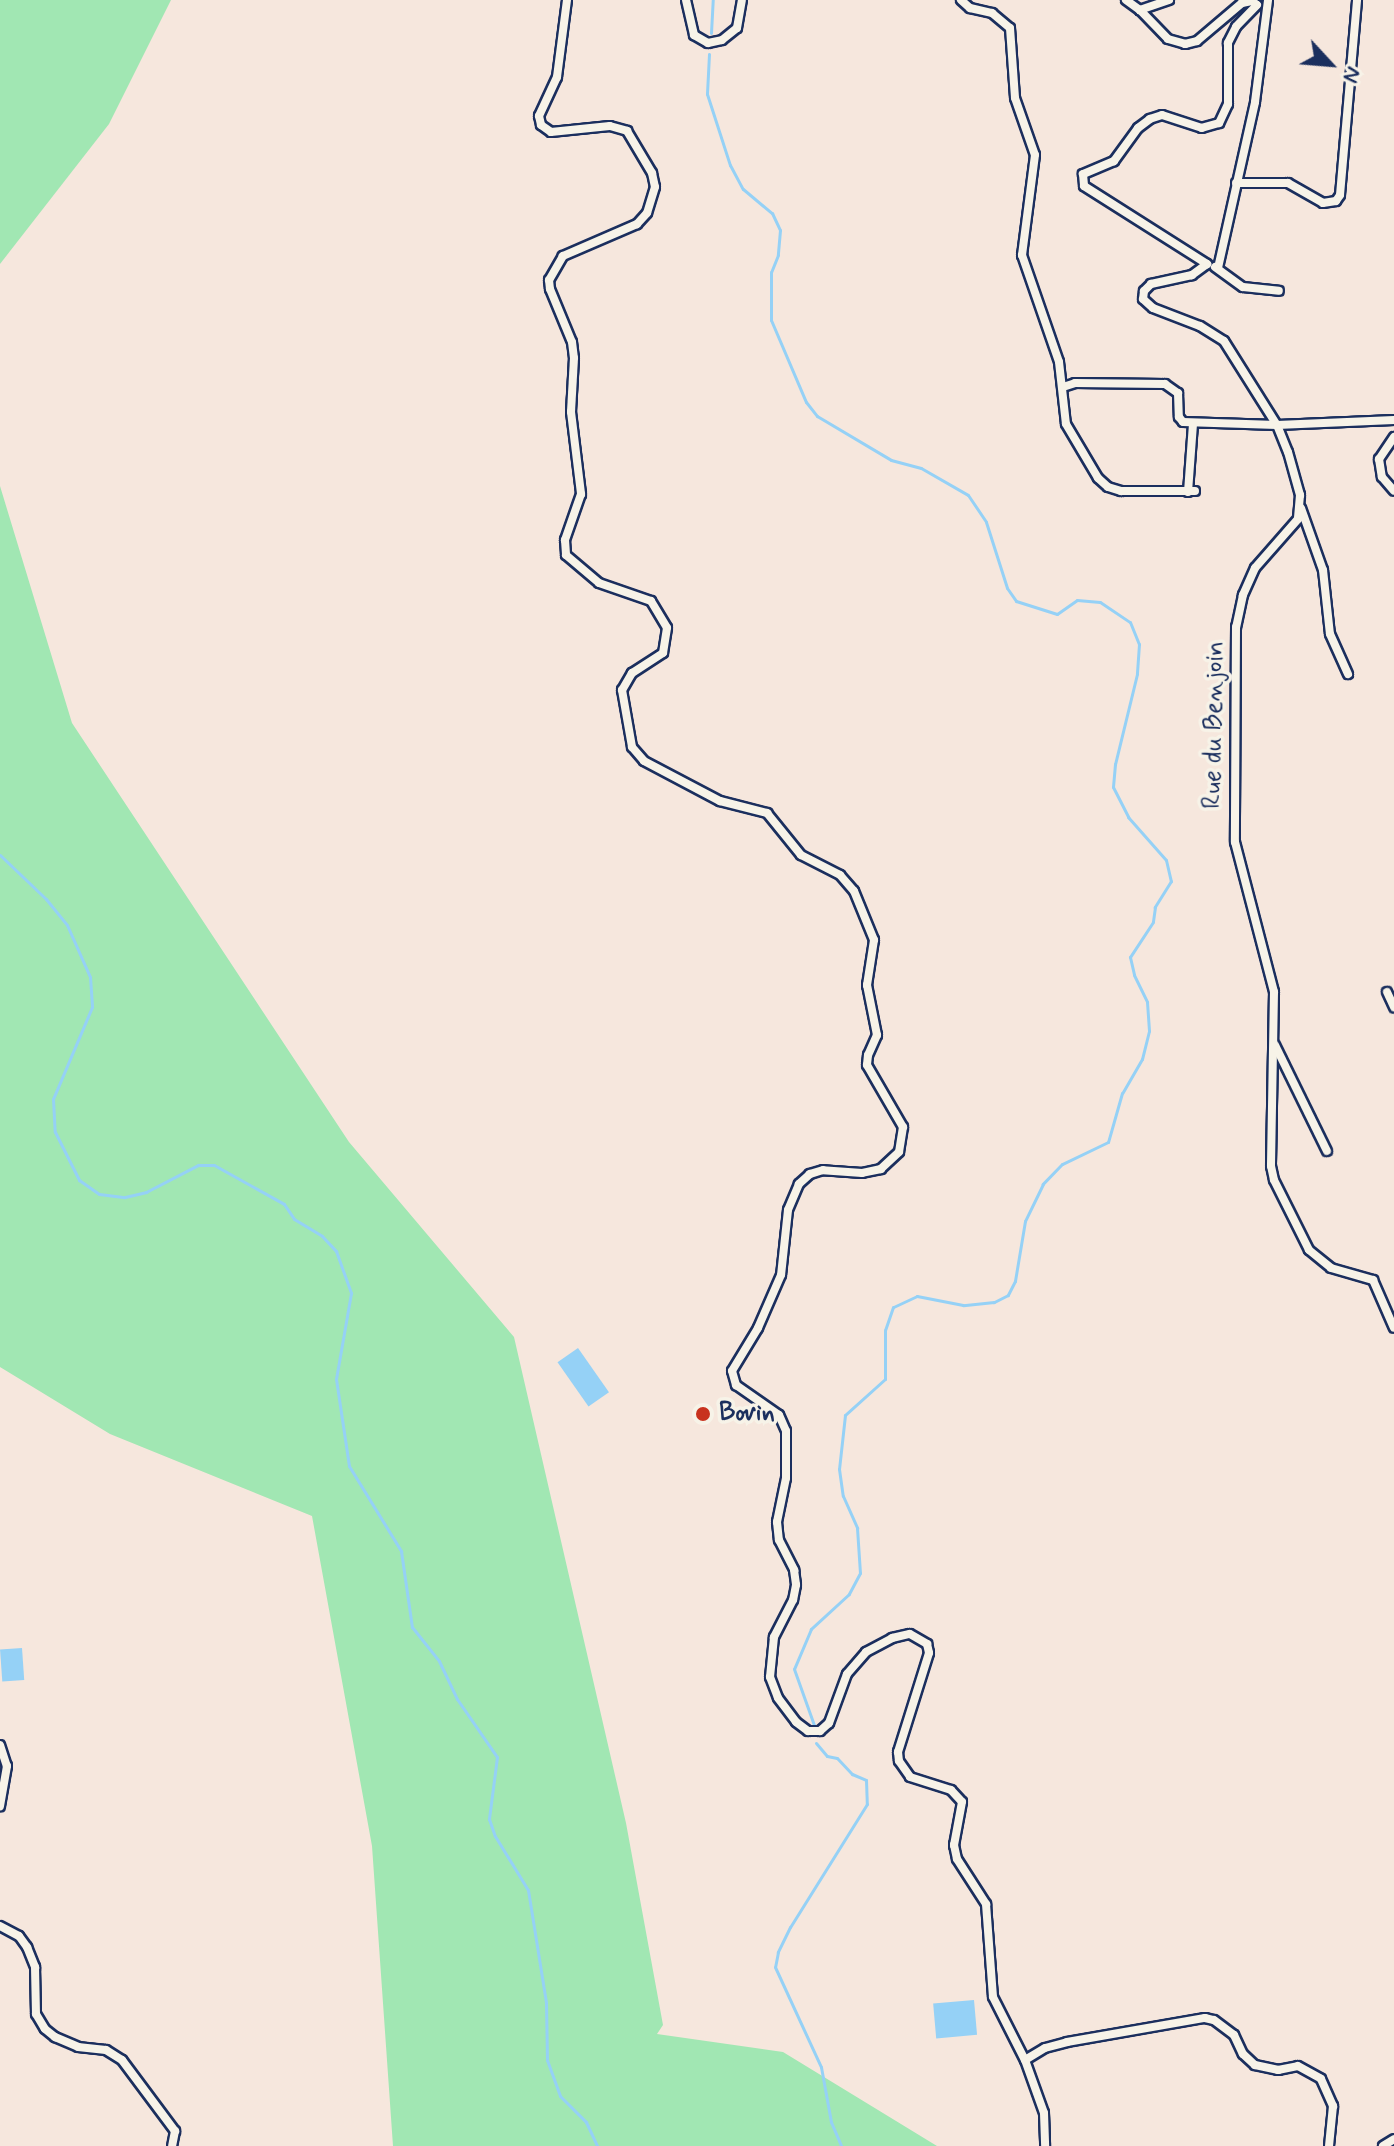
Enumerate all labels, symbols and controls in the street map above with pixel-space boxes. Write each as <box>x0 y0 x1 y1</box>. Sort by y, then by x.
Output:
north arrow <box>1290 24 1370 104</box>
text: N <box>1336 62 1367 87</box>
street label: Rue du Benjoin <box>1198 646 1232 804</box>
place label: Bovin <box>719 1398 775 1430</box>
marker: Bovin <box>694 1405 712 1423</box>

